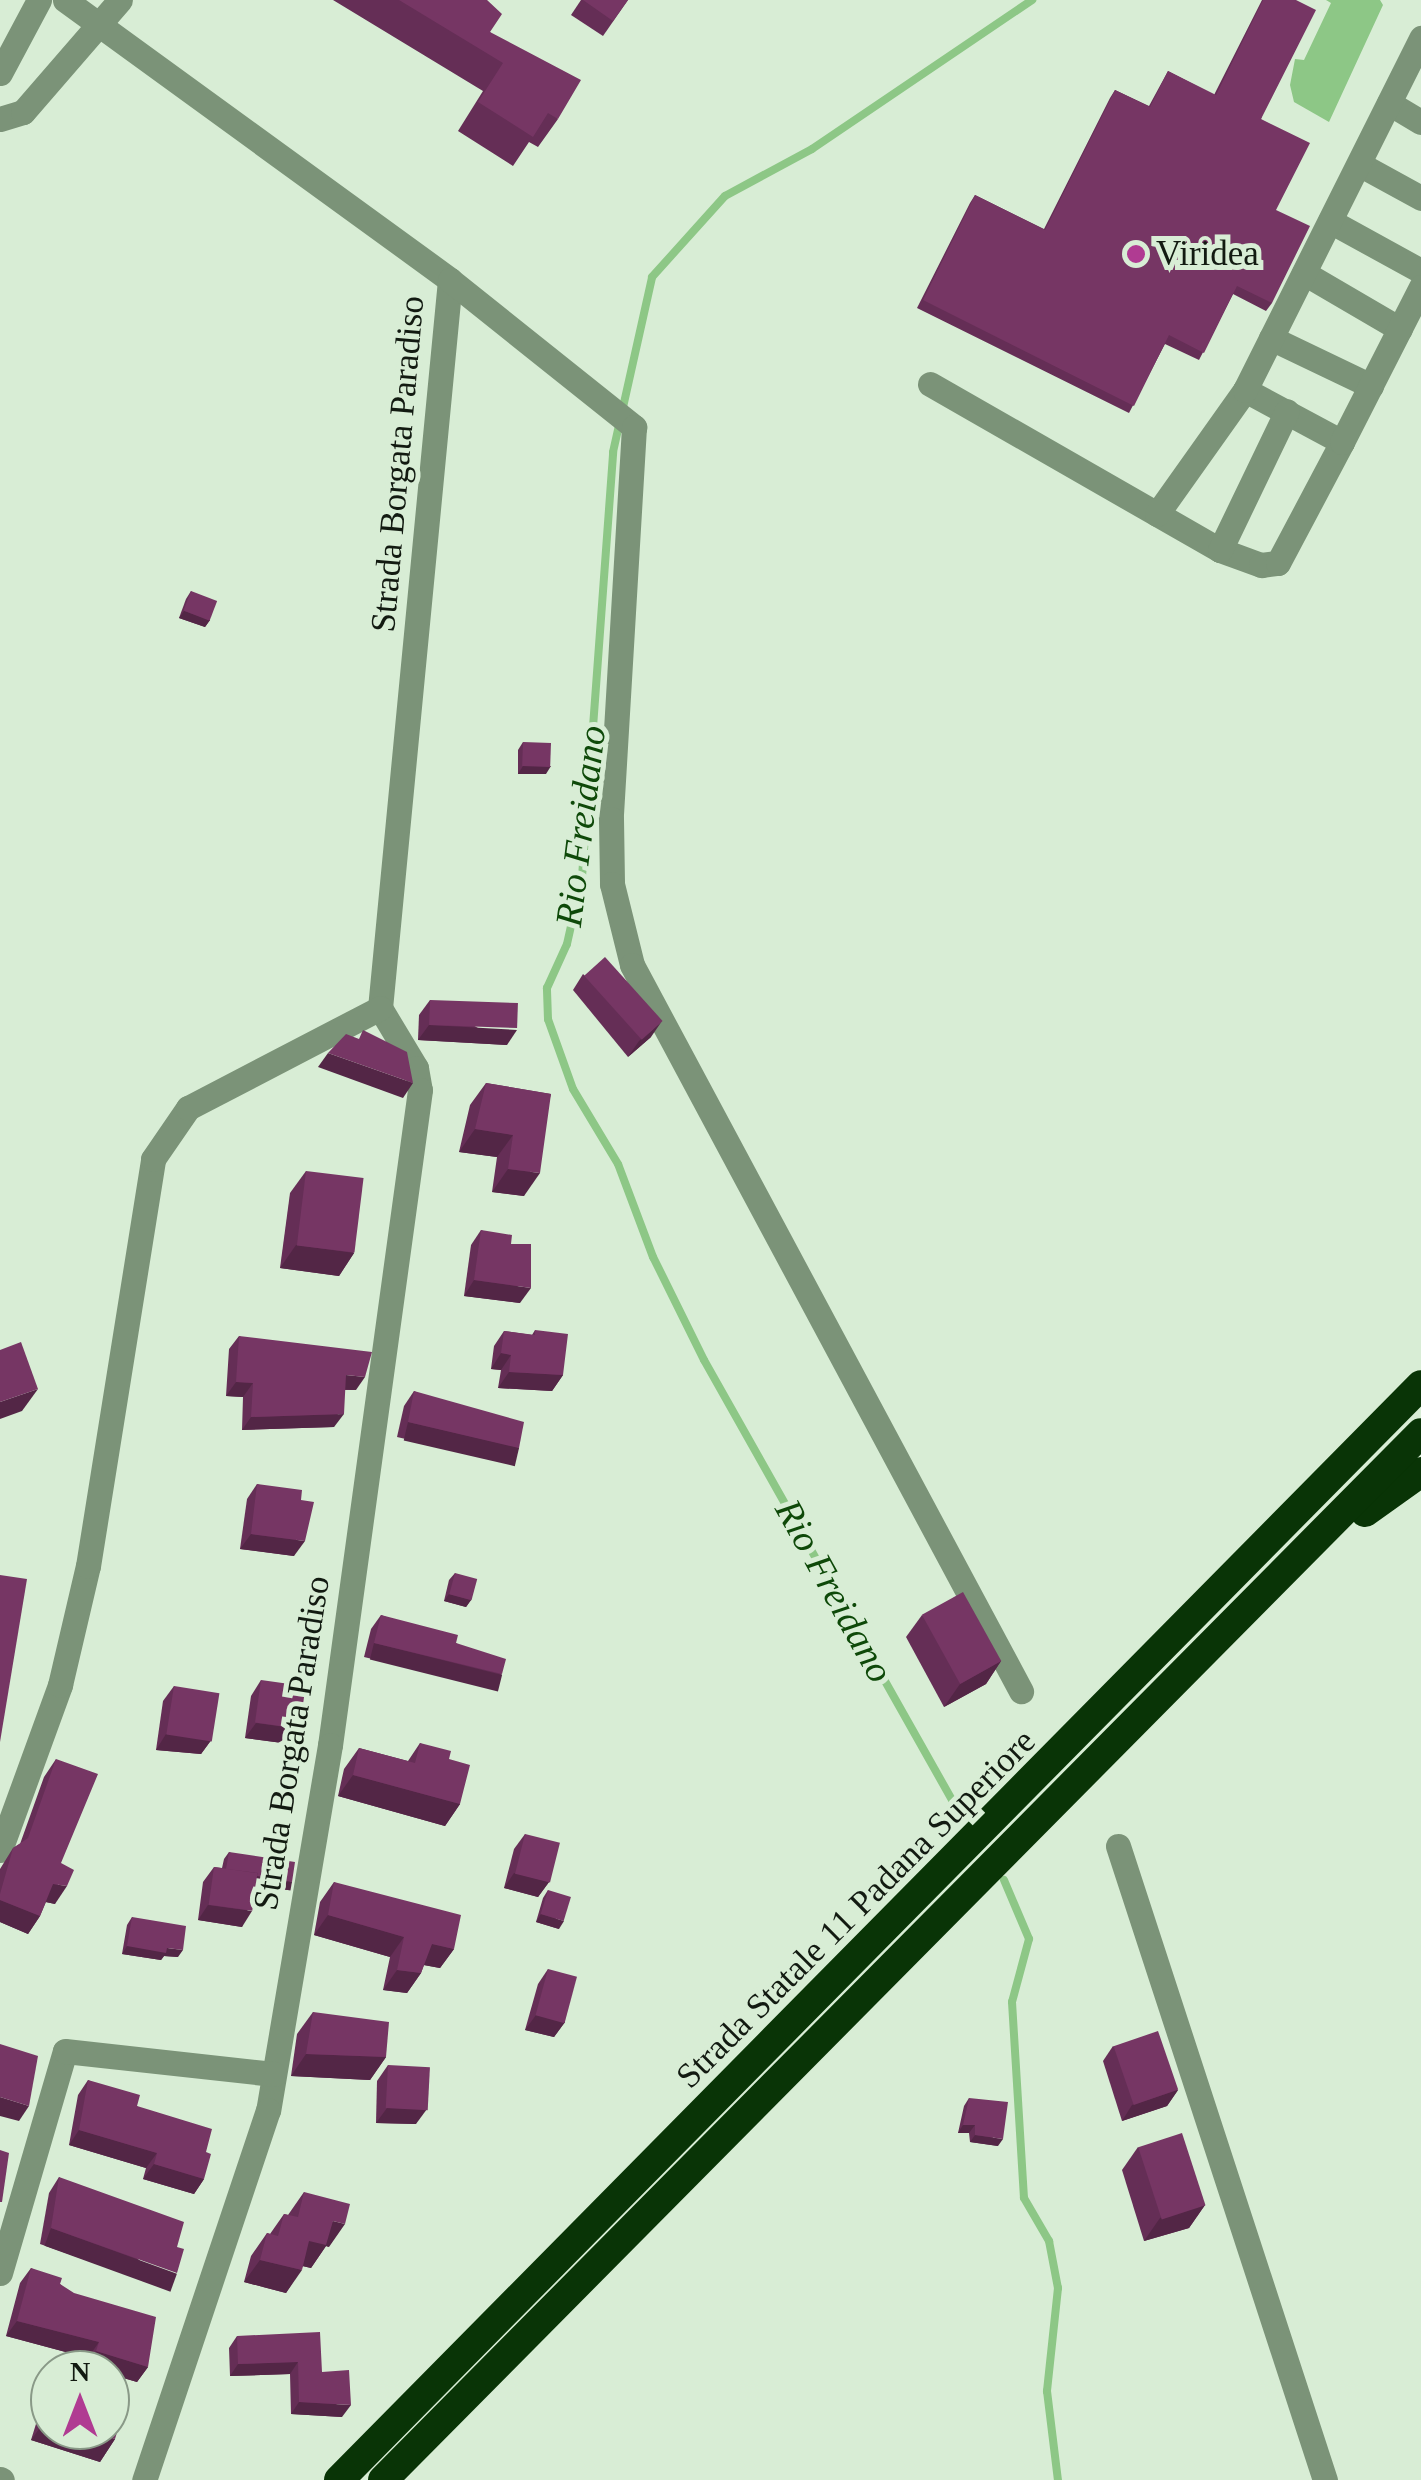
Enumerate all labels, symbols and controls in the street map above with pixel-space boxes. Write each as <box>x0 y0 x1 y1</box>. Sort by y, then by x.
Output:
place label: Viridea <box>1156 233 1259 275</box>
marker: Viridea <box>1125 243 1147 265</box>
street label: Strada Borgata Paradiso <box>362 294 434 634</box>
water label: Rio Freidano <box>546 723 616 929</box>
water label: Rio Freidano <box>765 1491 903 1691</box>
street label: Strada Borgata Paradiso <box>245 1573 339 1913</box>
street label: Strada Statale 11 Padana Superiore <box>668 1721 1044 2097</box>
north arrow <box>30 2350 130 2450</box>
text: N <box>70 2356 90 2387</box>

